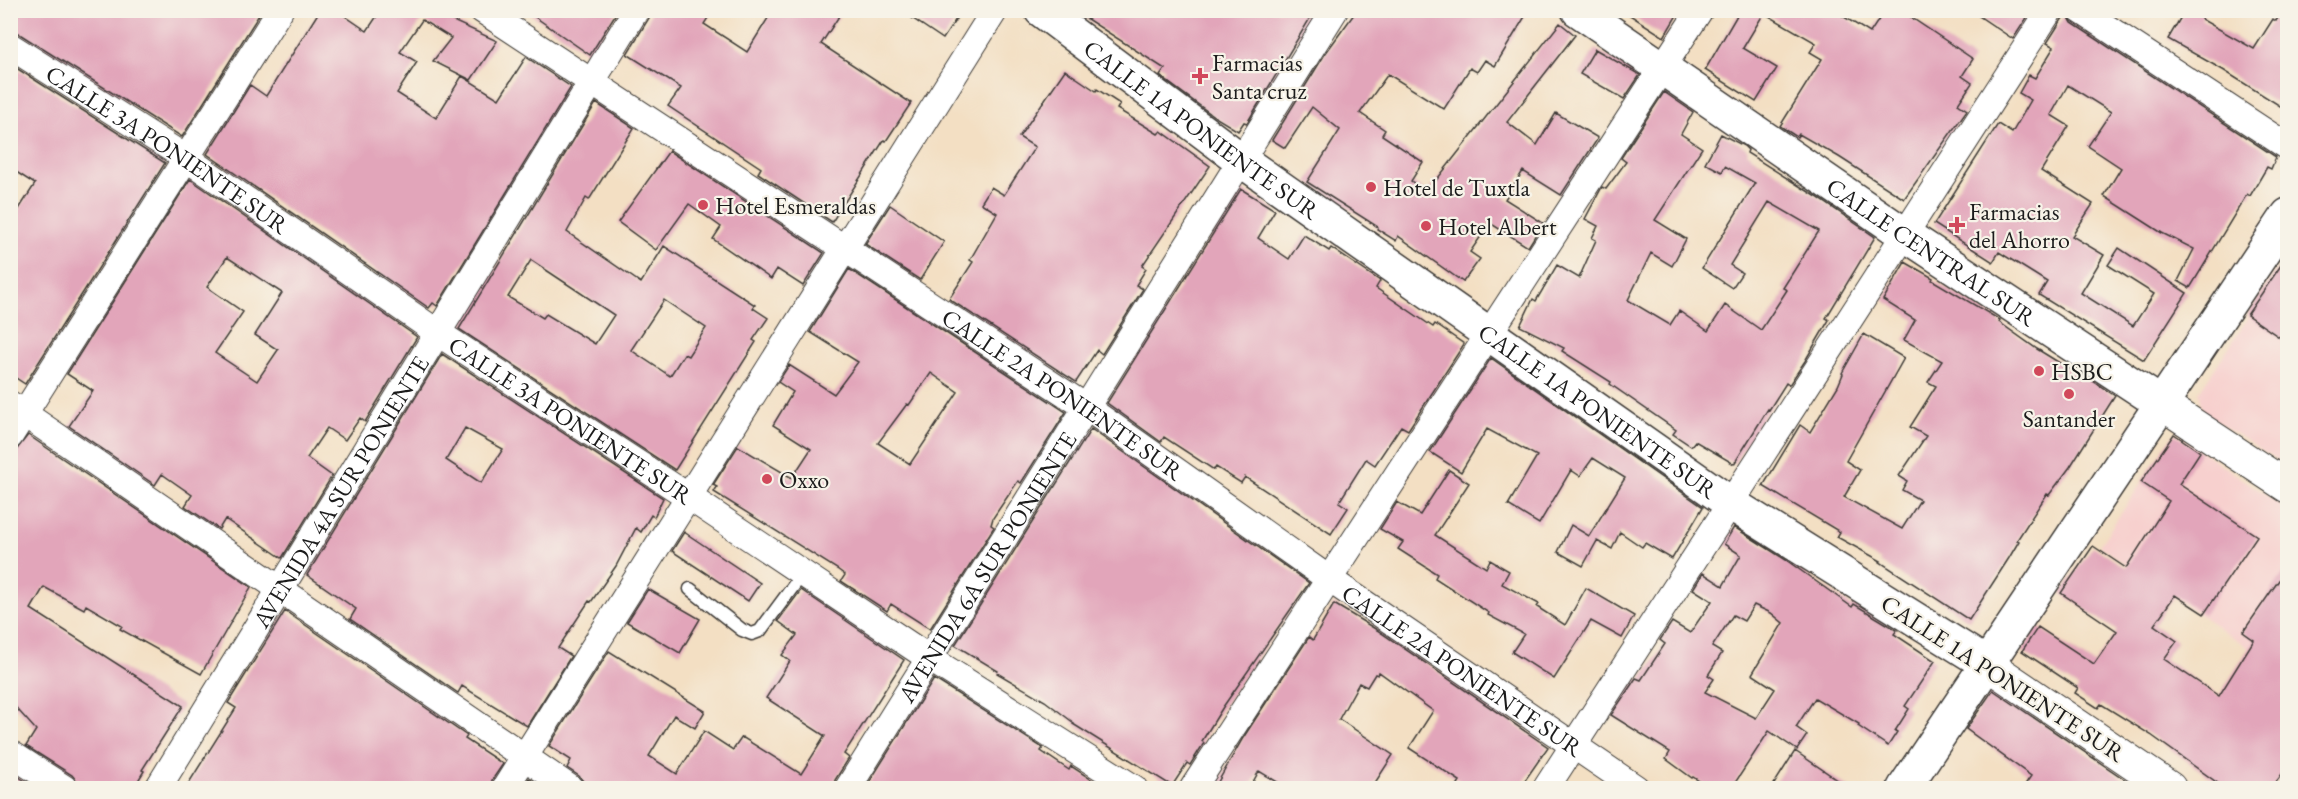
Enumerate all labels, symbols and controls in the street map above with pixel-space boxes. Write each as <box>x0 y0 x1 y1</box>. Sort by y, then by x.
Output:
street label: CALLE 1A PONIENTE SUR <box>1078 32 1326 226</box>
place label: Farmacias Santa cruz <box>1212 47 1306 106</box>
street label: CALLE 3A PONIENTE SUR <box>40 57 296 241</box>
marker: Farmacias Santa cruz <box>1193 69 1207 83</box>
street label: CALLE CENTRAL SUR <box>1821 170 2043 333</box>
place label: Hotel de Tuxtla <box>1383 172 1530 203</box>
marker: Hotel de Tuxtla <box>1364 180 1378 194</box>
place label: Hotel Esmeraldas <box>715 190 876 221</box>
place label: Farmacias del Ahorro <box>1969 196 2070 255</box>
marker: Hotel Esmeraldas <box>696 198 710 212</box>
place label: Hotel Albert <box>1438 211 1557 242</box>
marker: Farmacias del Ahorro <box>1950 218 1964 232</box>
marker: Hotel Albert <box>1419 219 1433 233</box>
street label: CALLE 2A PONIENTE SUR <box>936 301 1190 487</box>
street label: CALLE 1A PONIENTE SUR <box>1472 316 1724 505</box>
street label: CALLE 3A PONIENTE SUR <box>443 329 699 511</box>
street label: AVENIDA 4A SUR PONIENTE <box>244 350 435 634</box>
place label: HSBC <box>2051 356 2113 387</box>
marker: HSBC <box>2032 364 2046 378</box>
marker: Santander <box>2062 387 2076 401</box>
place label: Santander <box>2023 403 2115 434</box>
street label: AVENIDA 6A SUR PONIENTE <box>890 426 1083 709</box>
place label: Oxxo <box>779 464 829 495</box>
marker: Oxxo <box>760 472 774 486</box>
street label: CALLE 2A PONIENTE SUR <box>1336 577 1590 763</box>
street label: CALLE 1A PONIENTE SUR <box>1875 587 2132 769</box>

